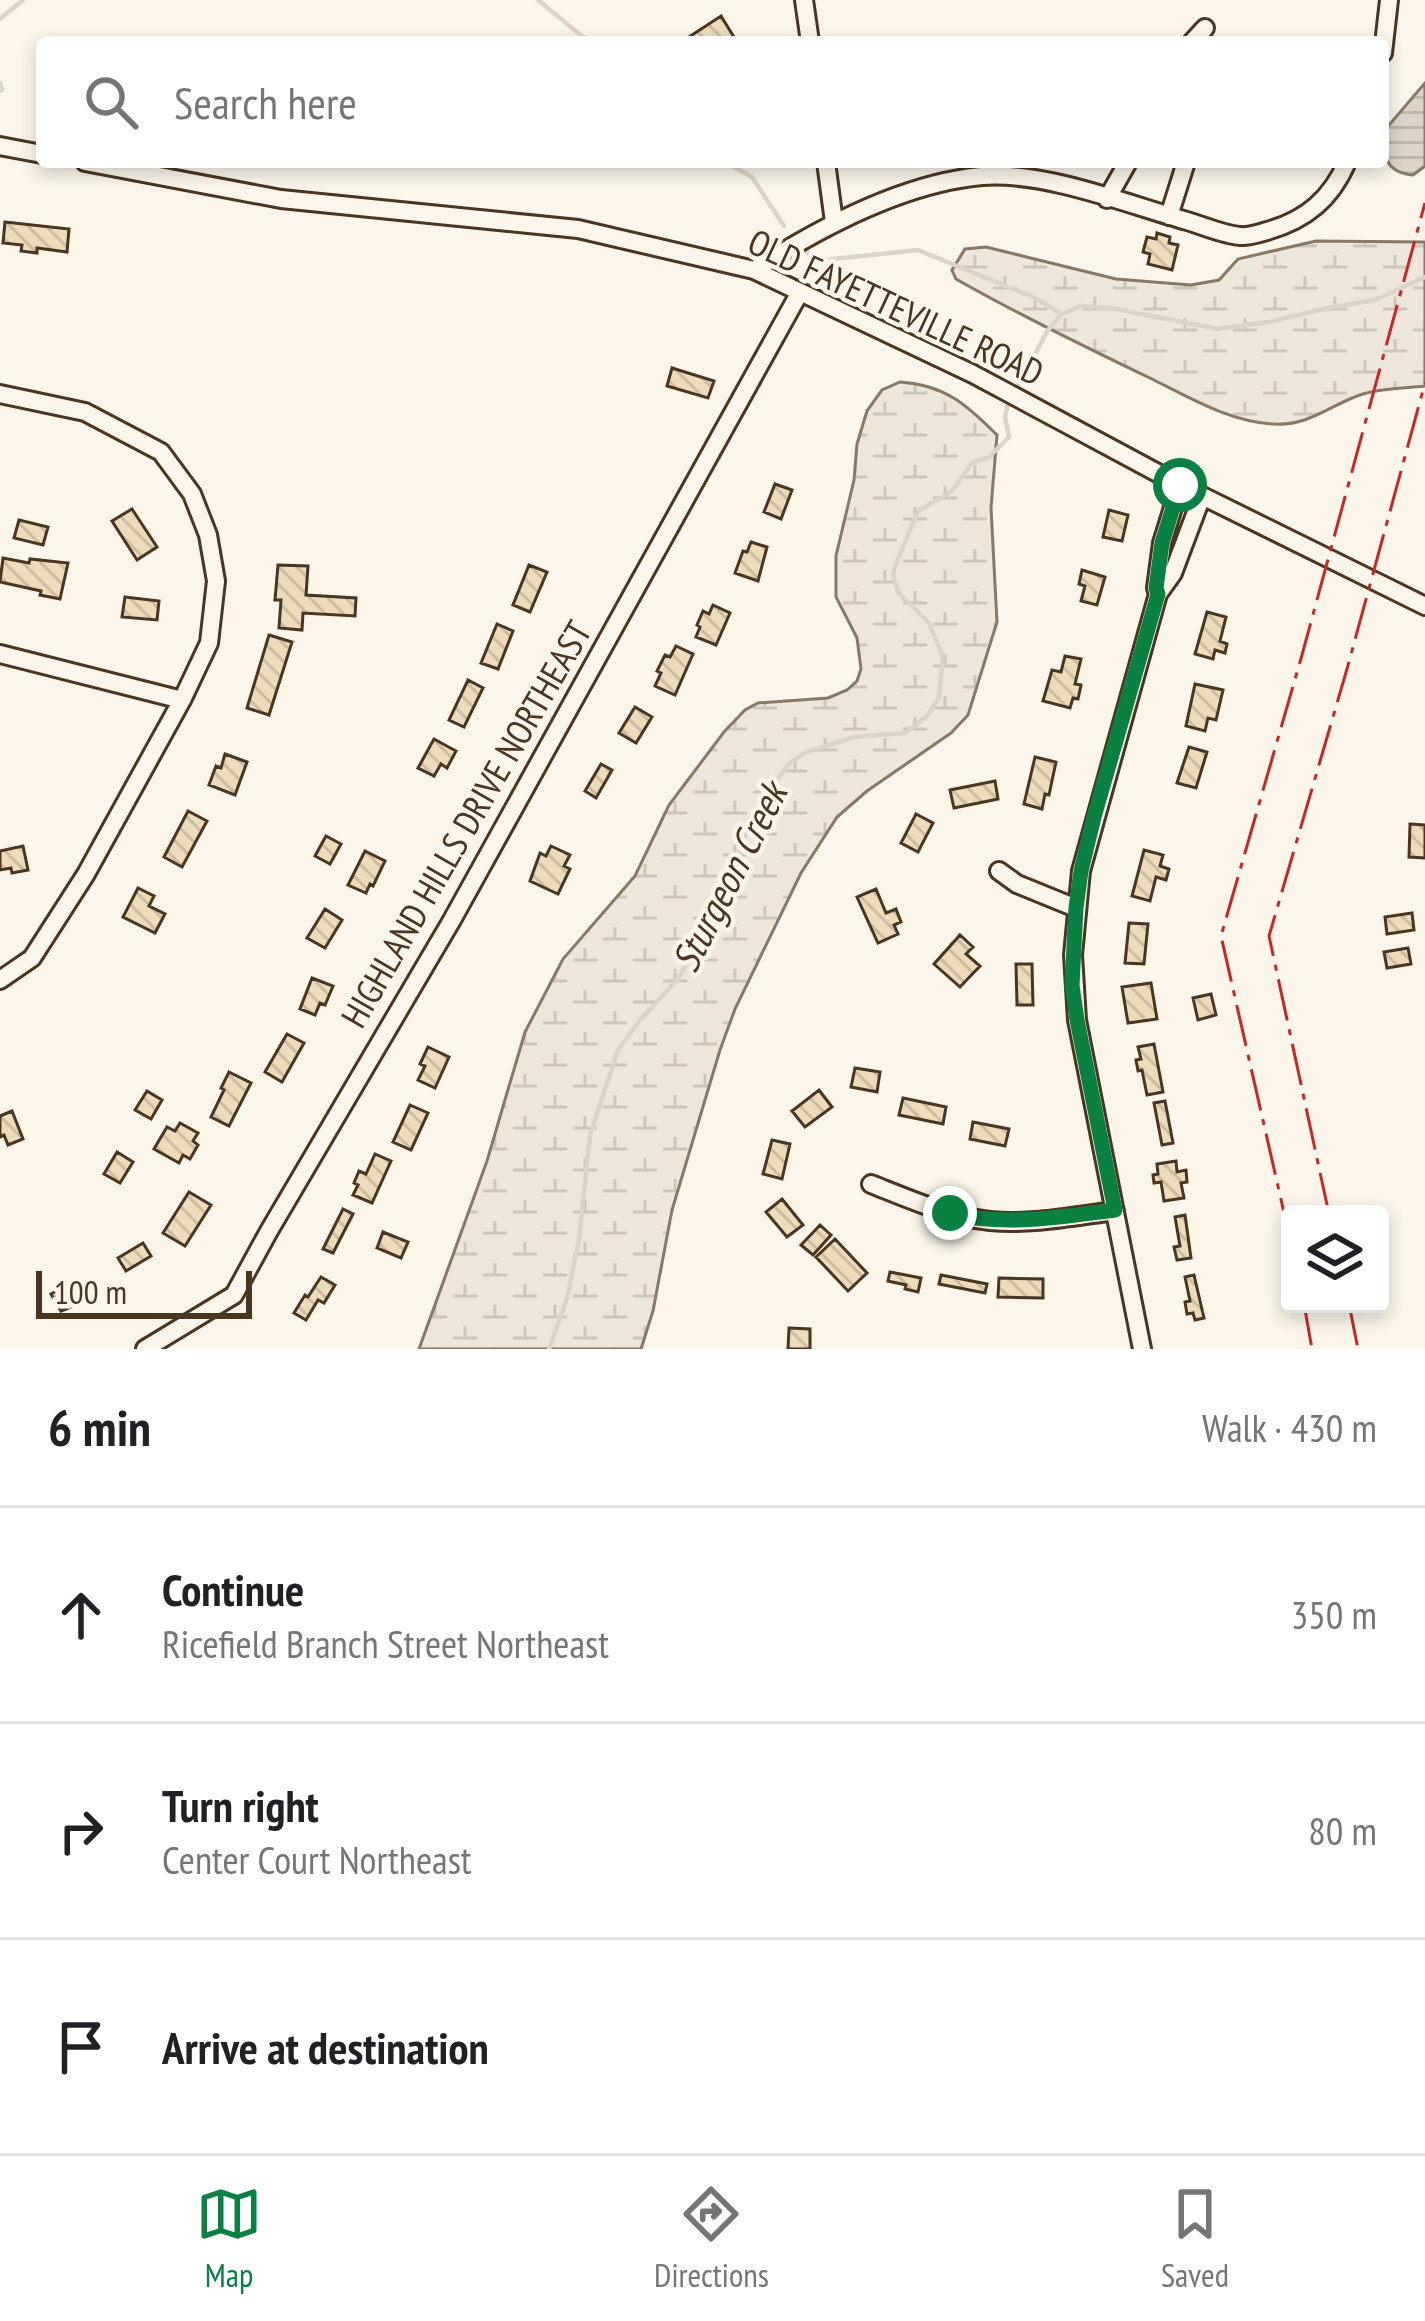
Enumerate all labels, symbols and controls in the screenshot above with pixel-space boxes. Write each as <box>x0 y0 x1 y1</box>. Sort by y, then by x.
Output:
search box <box>36 36 1389 168</box>
icon: search <box>78 69 144 135</box>
text: Search here <box>174 73 357 131</box>
street label: OLD FAYETTEVILLE ROAD <box>741 218 1051 396</box>
route start <box>1153 458 1207 512</box>
street label: HIGHLAND HILLS DRIVE NORTHEAST <box>330 612 601 1035</box>
water label: Sturgeon Creek <box>659 770 800 980</box>
route end <box>923 1186 977 1240</box>
map controls <box>1281 1205 1389 1313</box>
button: layers <box>1281 1205 1389 1313</box>
scale bar <box>36 1265 252 1318</box>
text: 100 m <box>54 1270 127 1313</box>
text: 6 min <box>48 1394 151 1460</box>
text: Walk · 430 m <box>1202 1402 1377 1453</box>
text: Continue <box>162 1560 304 1618</box>
icon: ahead <box>48 1582 114 1648</box>
text: 350 m <box>1291 1589 1377 1640</box>
text: Ricefield Branch Street Northeast <box>162 1618 609 1669</box>
text: Turn right <box>162 1776 319 1834</box>
icon: right <box>48 1798 114 1864</box>
text: 80 m <box>1308 1805 1377 1856</box>
text: Center Court Northeast <box>162 1834 472 1885</box>
icon: arrive <box>48 2014 114 2080</box>
text: Arrive at destination <box>162 2018 489 2076</box>
tab: Map <box>196 2181 262 2296</box>
tab: Directions <box>654 2181 769 2296</box>
tab: Saved <box>1161 2181 1229 2296</box>

